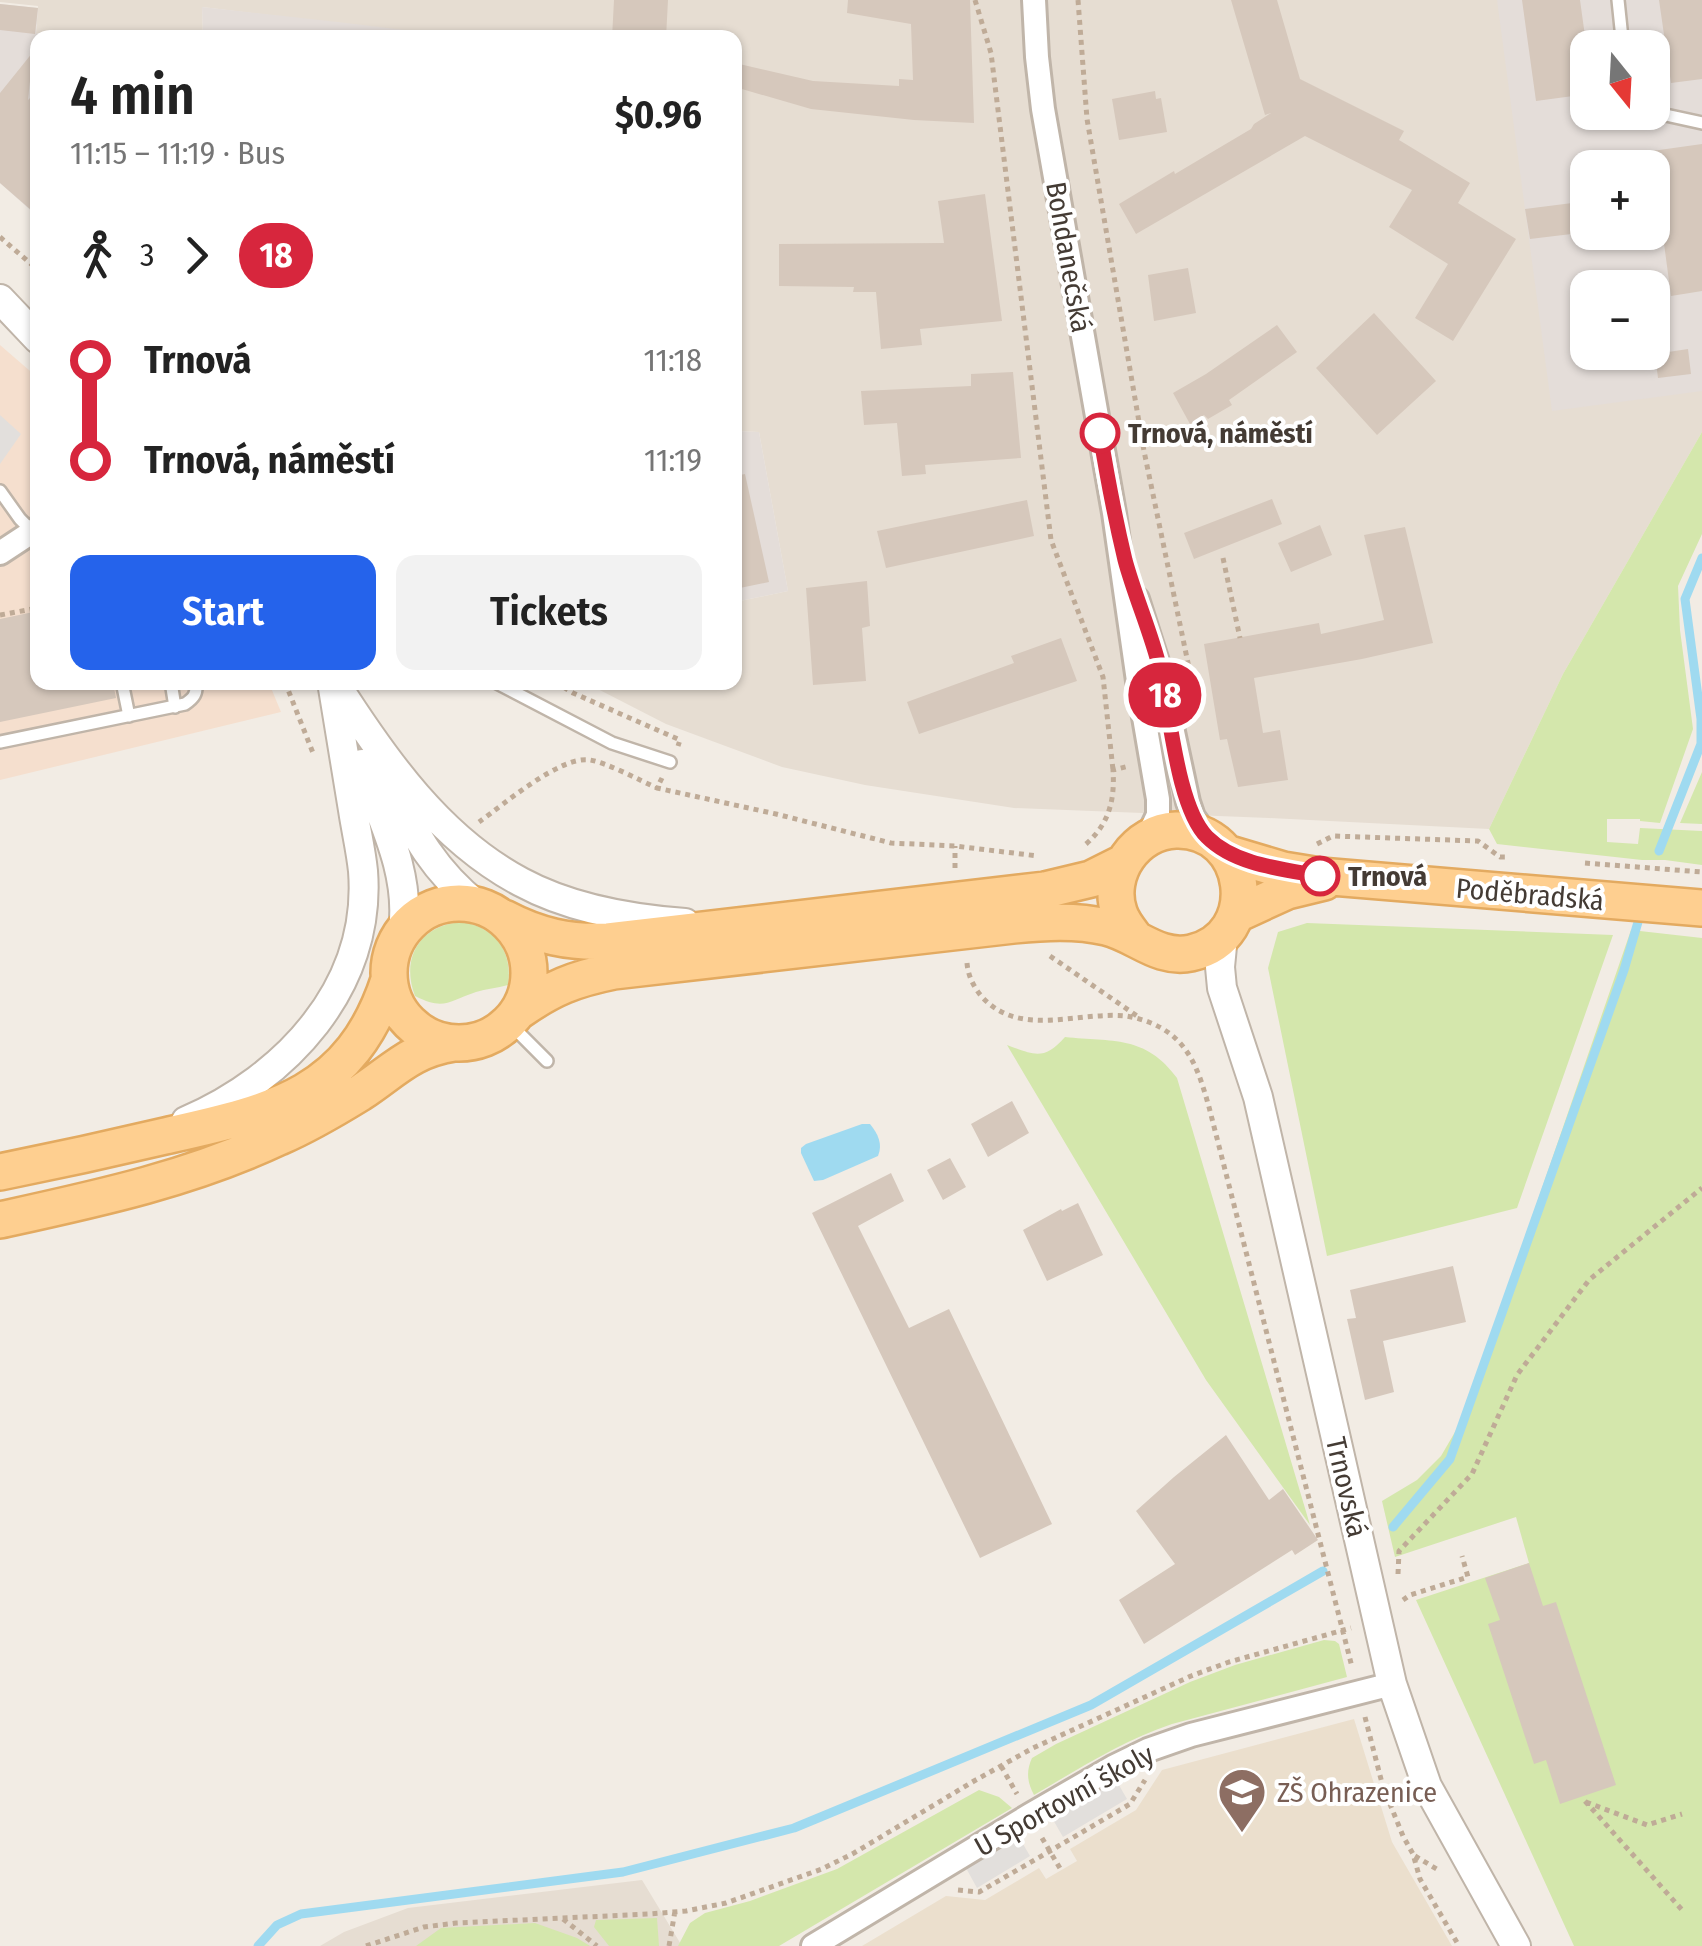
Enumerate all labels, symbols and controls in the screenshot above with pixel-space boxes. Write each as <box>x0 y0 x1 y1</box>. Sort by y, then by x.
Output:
north arrow <box>1570 30 1670 130</box>
map controls <box>1570 30 1670 370</box>
text: 4 min <box>70 63 195 129</box>
text: $0.96 <box>615 92 702 138</box>
text: 11:15 – 11:19 · Bus <box>70 134 285 172</box>
button: + <box>1570 150 1670 250</box>
street label: Bohdanečská <box>1039 179 1098 335</box>
icon: walk <box>70 228 125 283</box>
icon: forward <box>169 228 224 283</box>
text: 18 <box>259 234 293 276</box>
text: 3 <box>140 236 154 274</box>
button: − <box>1570 270 1670 370</box>
text: Trnová <box>144 337 251 383</box>
text: 11:18 <box>644 341 702 379</box>
marker: Trnová, náměstí <box>1081 414 1119 452</box>
place label: Trnová, náměstí <box>1128 417 1313 450</box>
text: Trnová, náměstí <box>144 437 395 483</box>
text: 11:19 <box>644 441 702 479</box>
button: Start <box>70 555 376 670</box>
button: Tickets <box>396 555 702 670</box>
line badge: 18 <box>1120 662 1210 728</box>
text: 18 <box>1148 674 1182 716</box>
marker: Trnová <box>1301 857 1339 895</box>
place label: Trnová <box>1348 860 1427 893</box>
street label: Poděbradská <box>1455 872 1605 917</box>
street label: Trnovská <box>1319 1434 1374 1540</box>
street label: U Sportovní školy <box>969 1737 1160 1863</box>
school or university icon: ZŠ Ohrazenice <box>1216 1766 1268 1834</box>
place label: ZŠ Ohrazenice <box>1277 1776 1437 1809</box>

